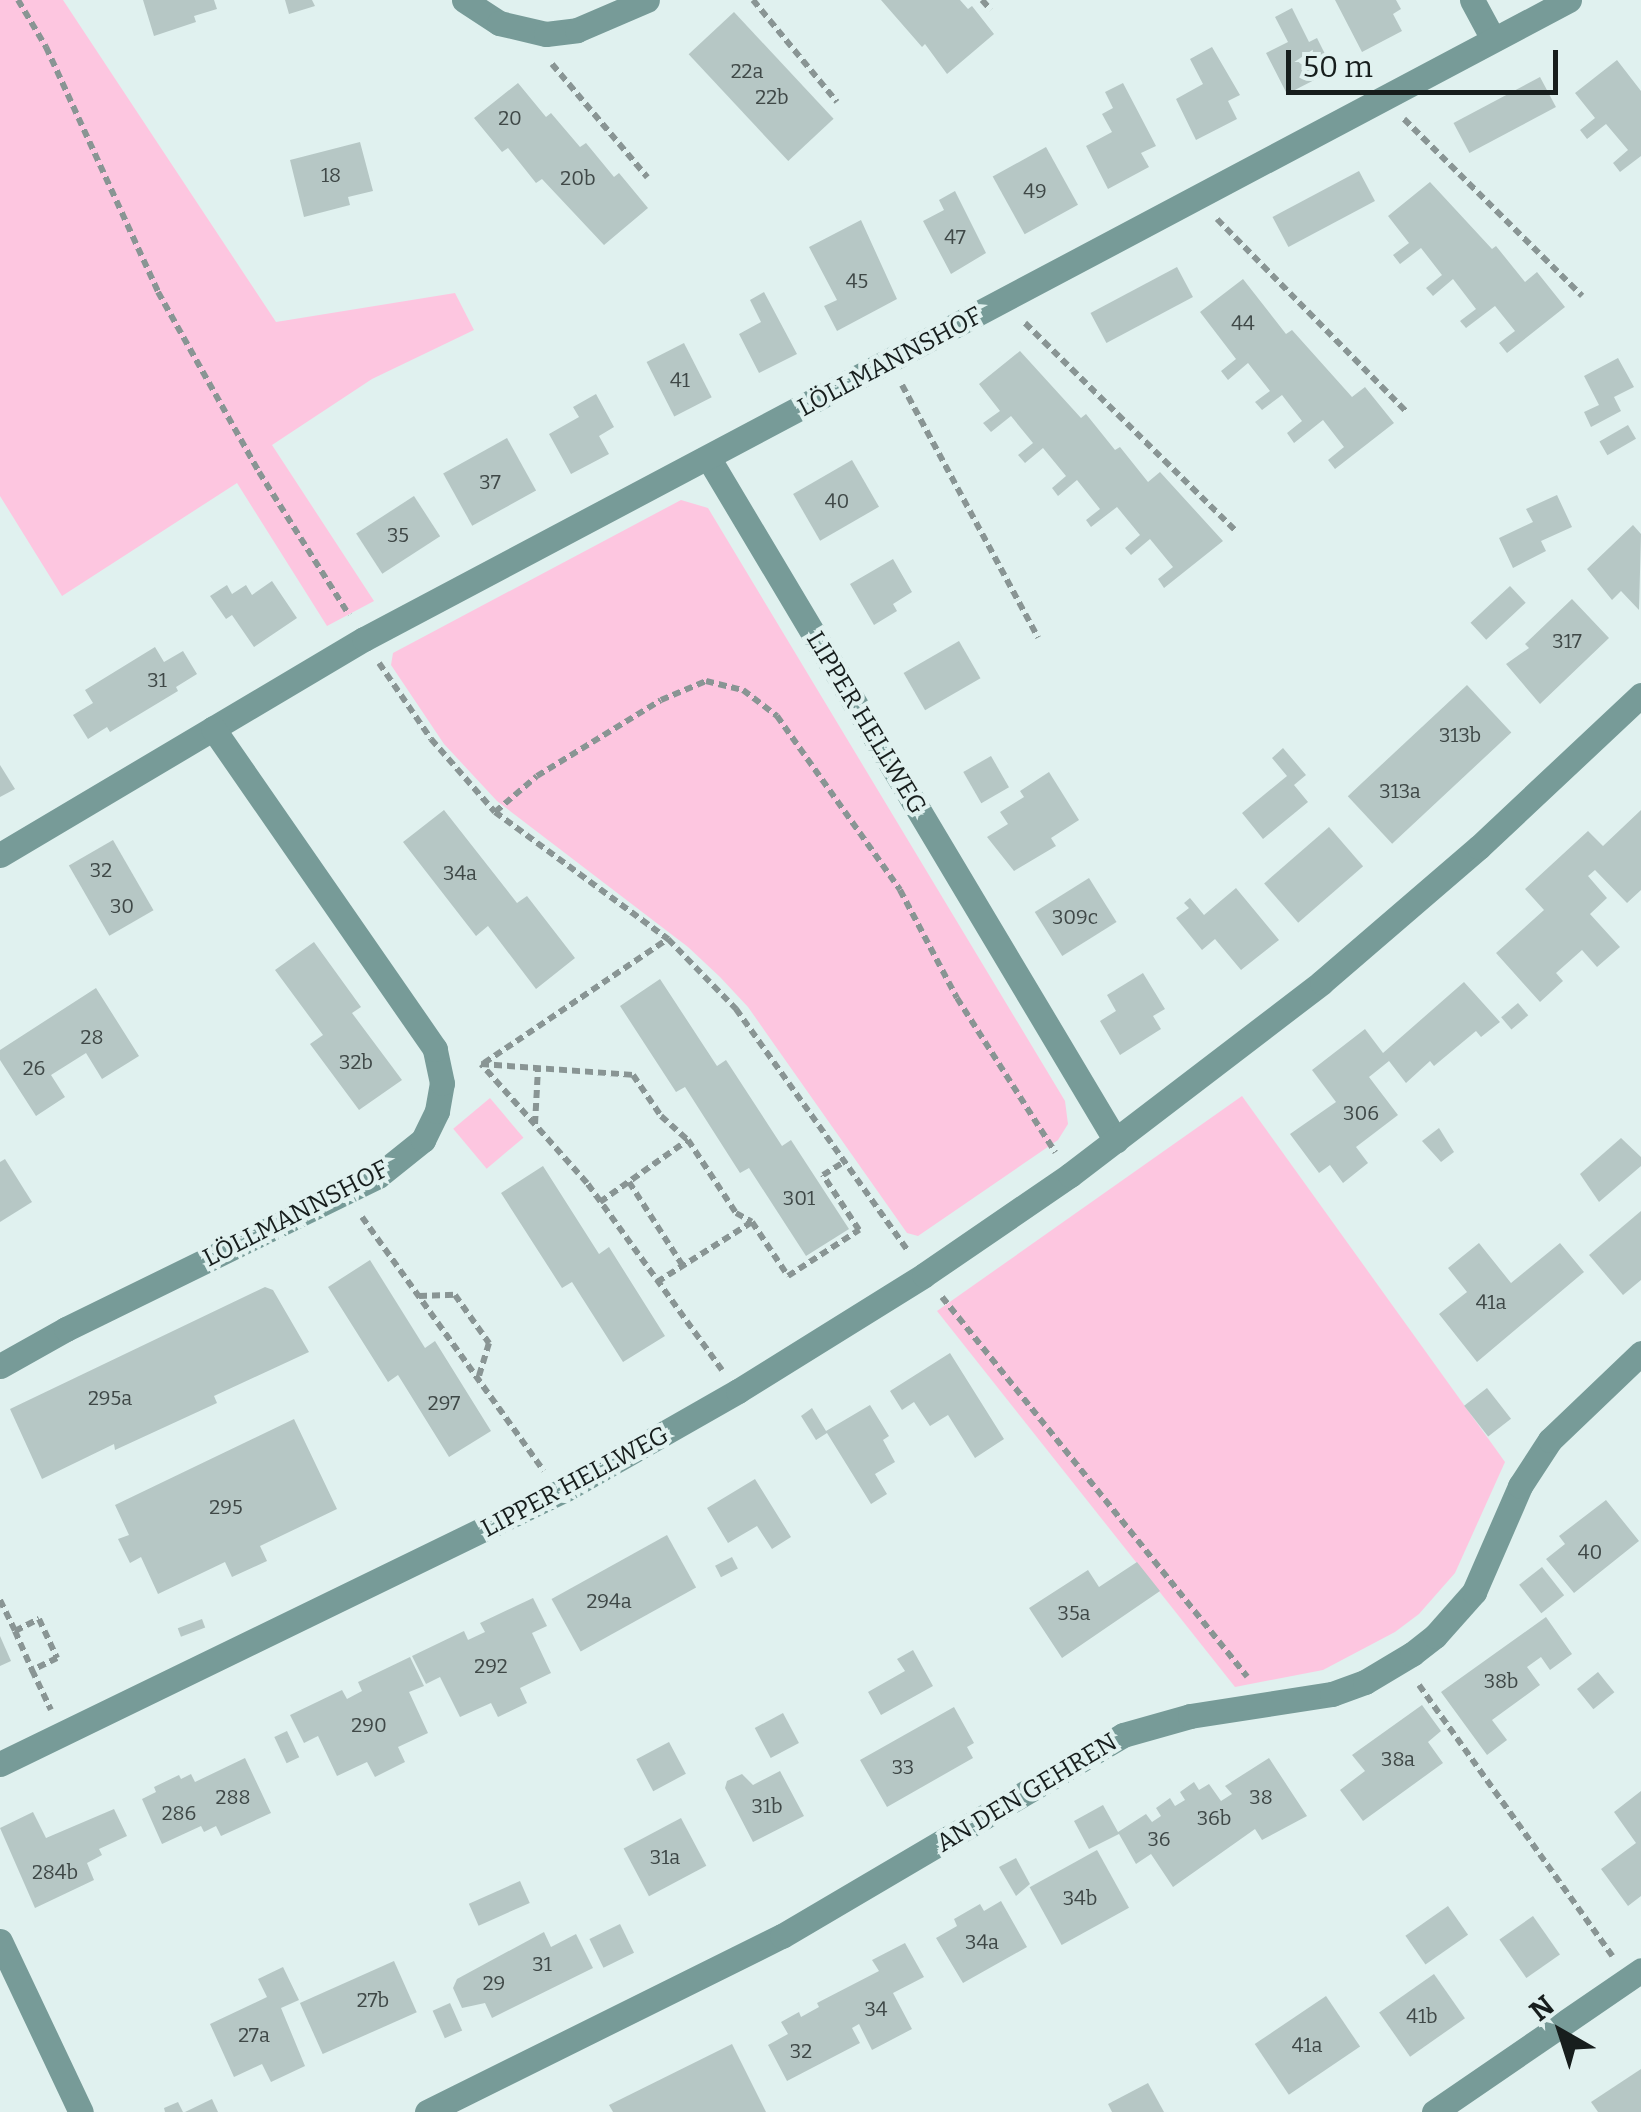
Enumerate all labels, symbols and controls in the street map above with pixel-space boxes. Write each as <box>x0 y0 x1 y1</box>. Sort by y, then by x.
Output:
scale bar <box>1291 30 1564 92</box>
text: 50 m <box>1303 49 1373 85</box>
house number: 22a <box>731 59 763 83</box>
house number: 22b <box>755 85 789 109</box>
house number: 20 <box>498 106 522 130</box>
house number: 18 <box>321 163 341 187</box>
house number: 20b <box>560 166 596 190</box>
house number: 49 <box>1023 179 1047 203</box>
house number: 47 <box>944 225 966 249</box>
house number: 45 <box>846 269 868 293</box>
street label: LÖLLMANNSHOF <box>793 301 987 423</box>
house number: 44 <box>1231 311 1255 335</box>
house number: 41 <box>670 368 690 392</box>
house number: 37 <box>479 470 501 494</box>
house number: 40 <box>825 489 849 513</box>
house number: 35 <box>387 523 409 547</box>
street label: LIPPER HELLWEG <box>800 626 932 820</box>
house number: 317 <box>1552 629 1582 653</box>
house number: 31 <box>147 668 167 692</box>
house number: 313b <box>1439 723 1481 747</box>
house number: 313a <box>1379 779 1421 803</box>
house number: 32 <box>90 858 112 882</box>
house number: 34a <box>443 861 477 885</box>
house number: 30 <box>110 894 134 918</box>
house number: 309c <box>1052 905 1098 929</box>
house number: 28 <box>81 1025 103 1049</box>
house number: 32b <box>339 1050 373 1074</box>
house number: 26 <box>23 1056 45 1080</box>
house number: 306 <box>1343 1101 1379 1125</box>
street label: LÖLLMANNSHOF <box>198 1154 394 1274</box>
house number: 301 <box>783 1186 815 1210</box>
house number: 41a <box>1476 1290 1506 1314</box>
house number: 295a <box>88 1386 132 1410</box>
house number: 297 <box>428 1391 460 1415</box>
street label: LIPPER HELLWEG <box>476 1420 674 1544</box>
house number: 295 <box>209 1495 243 1519</box>
house number: 40 <box>1578 1540 1602 1564</box>
house number: 294a <box>586 1589 632 1613</box>
house number: 35a <box>1057 1601 1091 1625</box>
house number: 292 <box>474 1654 508 1678</box>
house number: 38b <box>1484 1669 1518 1693</box>
house number: 290 <box>351 1713 387 1737</box>
street label: AN DEN GEHREN <box>931 1727 1123 1859</box>
house number: 38a <box>1381 1747 1415 1771</box>
house number: 33 <box>892 1755 914 1779</box>
house number: 288 <box>216 1785 250 1809</box>
house number: 38 <box>1249 1785 1273 1809</box>
house number: 31b <box>751 1794 783 1818</box>
house number: 286 <box>162 1801 196 1825</box>
house number: 36b <box>1197 1806 1231 1830</box>
house number: 36 <box>1147 1827 1171 1851</box>
house number: 31a <box>650 1845 680 1869</box>
house number: 284b <box>32 1860 78 1884</box>
house number: 34b <box>1063 1886 1097 1910</box>
house number: 34a <box>965 1930 999 1954</box>
house number: 31 <box>532 1952 552 1976</box>
house number: 29 <box>483 1971 505 1995</box>
north arrow <box>1511 1982 1611 2082</box>
house number: 27b <box>357 1988 389 2012</box>
text: N <box>1523 1989 1561 2028</box>
house number: 34 <box>864 1997 888 2021</box>
house number: 41b <box>1406 2004 1438 2028</box>
house number: 27a <box>238 2023 270 2047</box>
house number: 41a <box>1292 2033 1322 2057</box>
house number: 32 <box>790 2039 812 2063</box>

